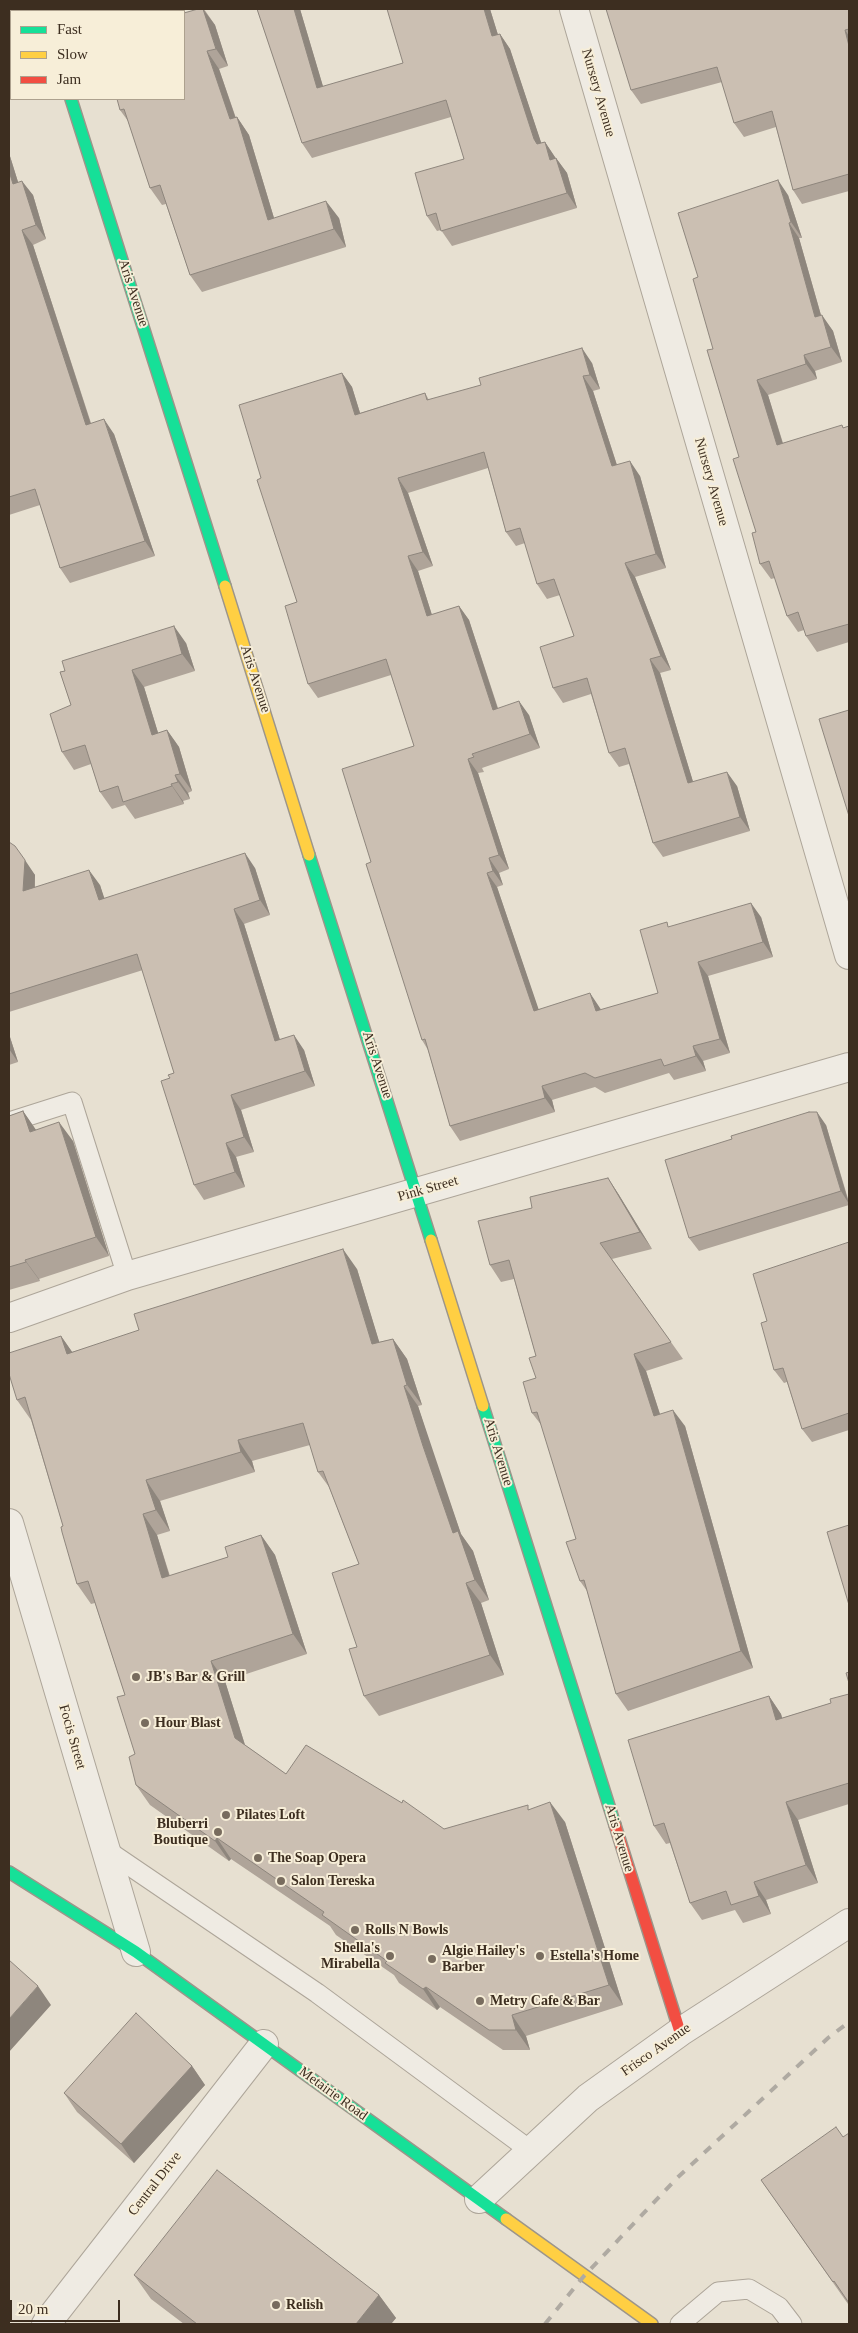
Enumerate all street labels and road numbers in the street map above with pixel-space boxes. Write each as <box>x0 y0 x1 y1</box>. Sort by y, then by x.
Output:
street label: Nursery Avenue <box>577 47 619 139</box>
street label: Aris Avenue <box>114 257 152 329</box>
street label: Nursery Avenue <box>690 436 732 528</box>
street label: Aris Avenue <box>236 643 274 715</box>
street label: Aris Avenue <box>358 1029 396 1101</box>
street label: Pink Street <box>396 1172 460 1206</box>
street label: Aris Avenue <box>480 1416 516 1488</box>
street label: Focis Street <box>55 1703 89 1771</box>
street label: Aris Avenue <box>601 1802 637 1874</box>
street label: Frisco Avenue <box>618 2020 694 2080</box>
street label: Metairie Road <box>296 2064 370 2124</box>
street label: Central Drive <box>125 2149 185 2219</box>

